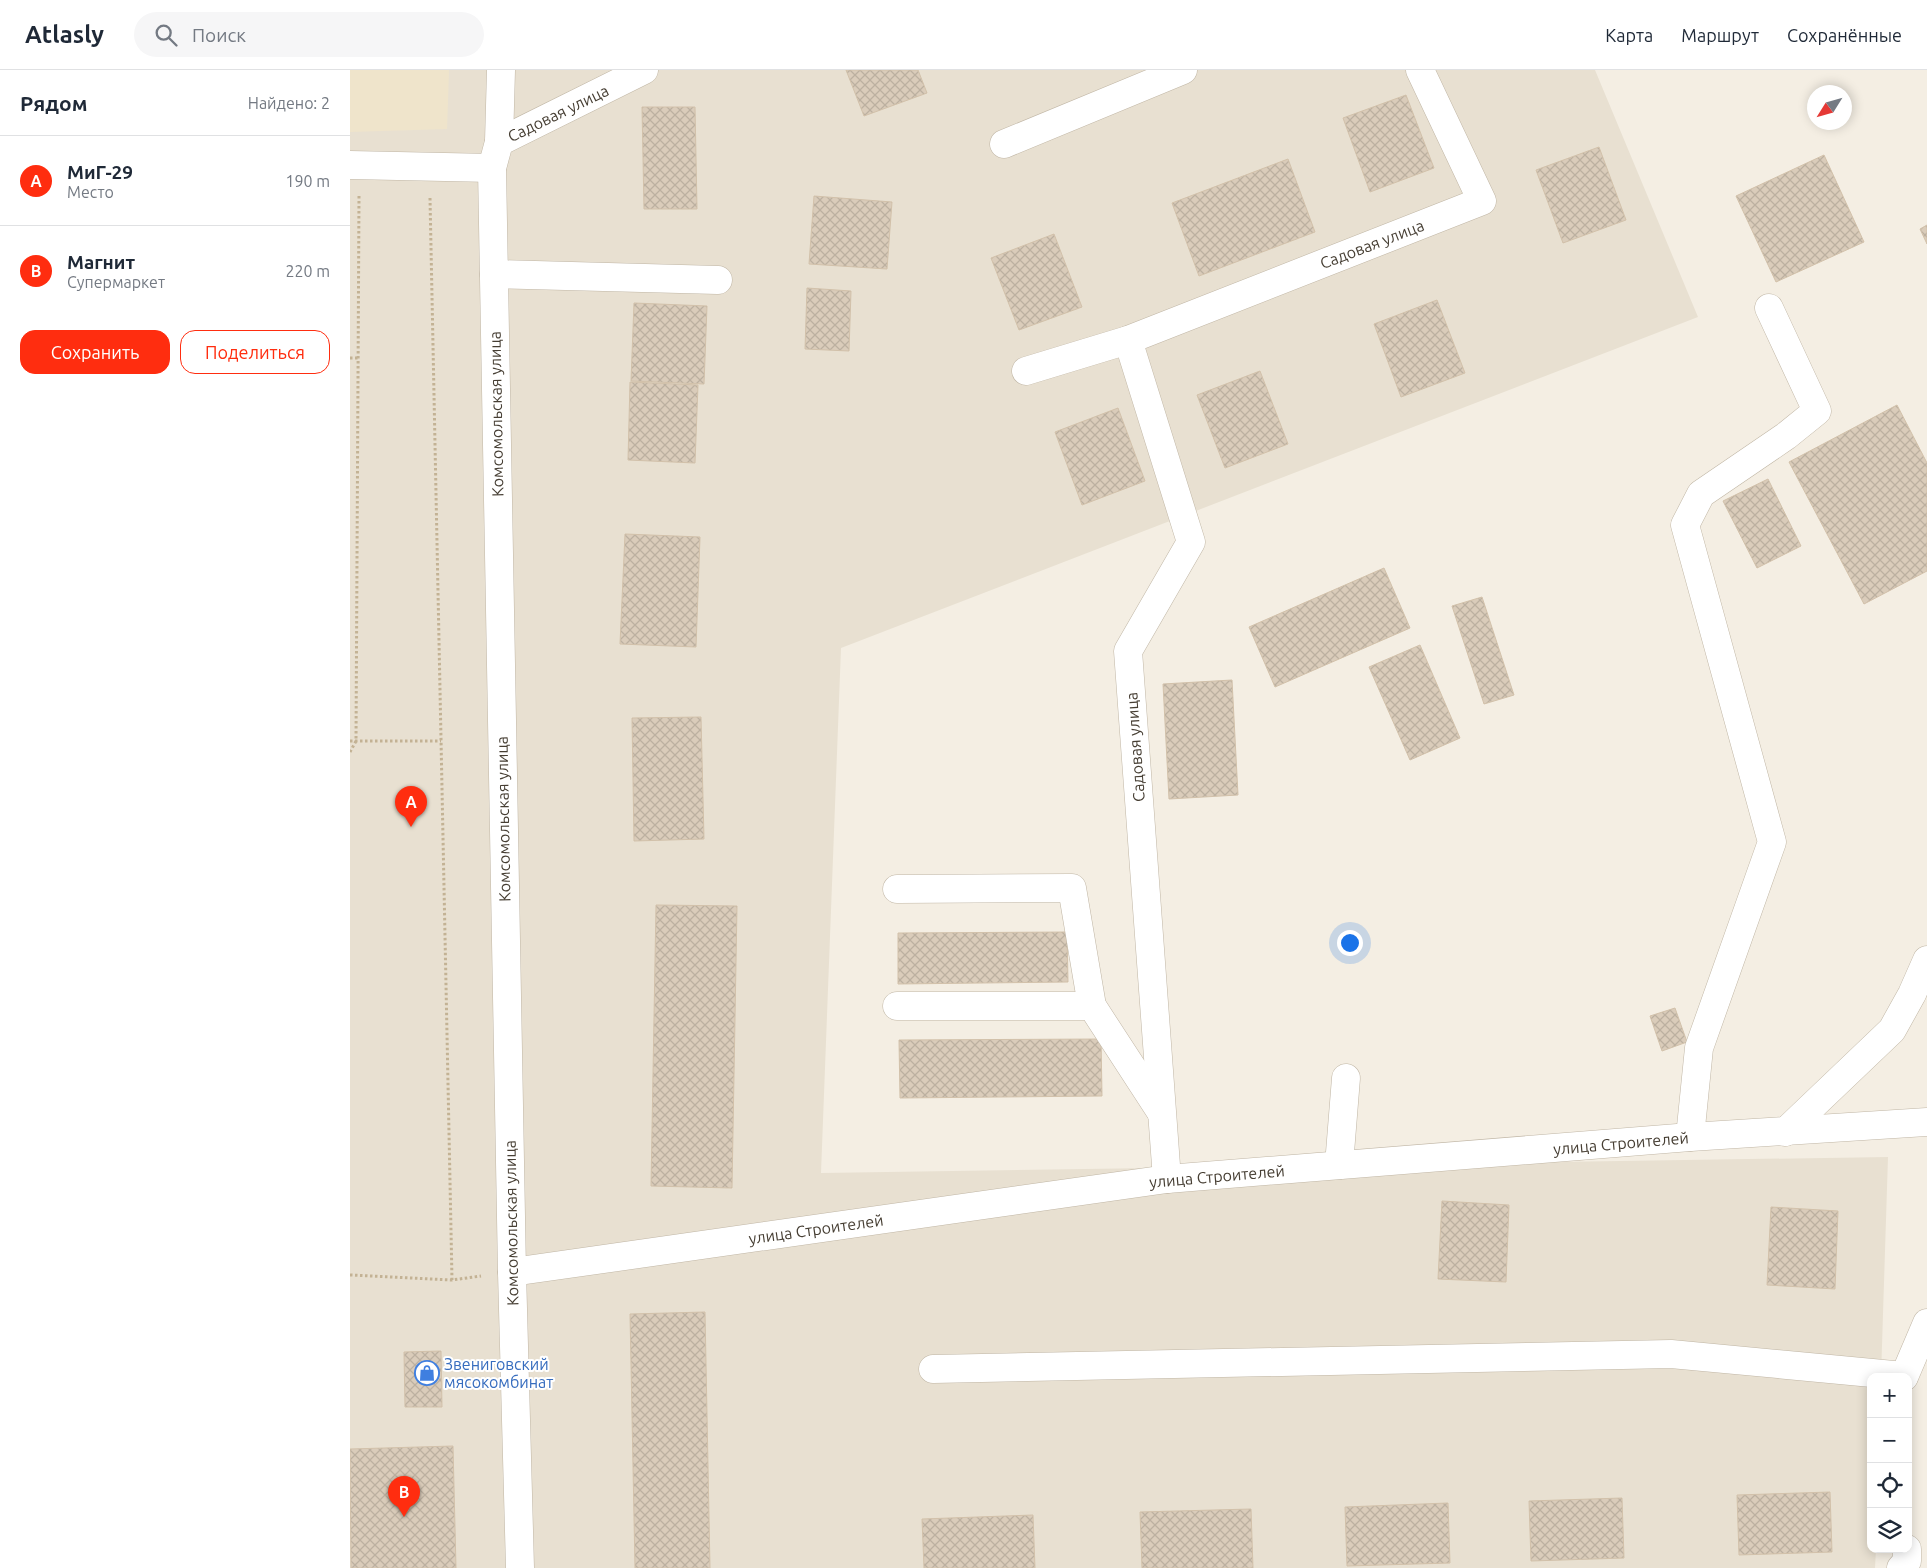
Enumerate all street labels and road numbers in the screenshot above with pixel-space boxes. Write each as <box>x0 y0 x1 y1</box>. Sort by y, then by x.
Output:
street label: Садовая улица <box>505 81 611 145</box>
street label: Садовая улица <box>1317 216 1427 272</box>
street label: Комсомольская улица <box>486 331 506 497</box>
street label: Садовая улица <box>1122 692 1148 802</box>
street label: Комсомольская улица <box>493 736 513 902</box>
street label: улица Строителей <box>1553 1128 1689 1158</box>
street label: Комсомольская улица <box>501 1140 521 1306</box>
street label: улица Строителей <box>1149 1161 1285 1191</box>
street label: улица Строителей <box>747 1211 885 1247</box>

